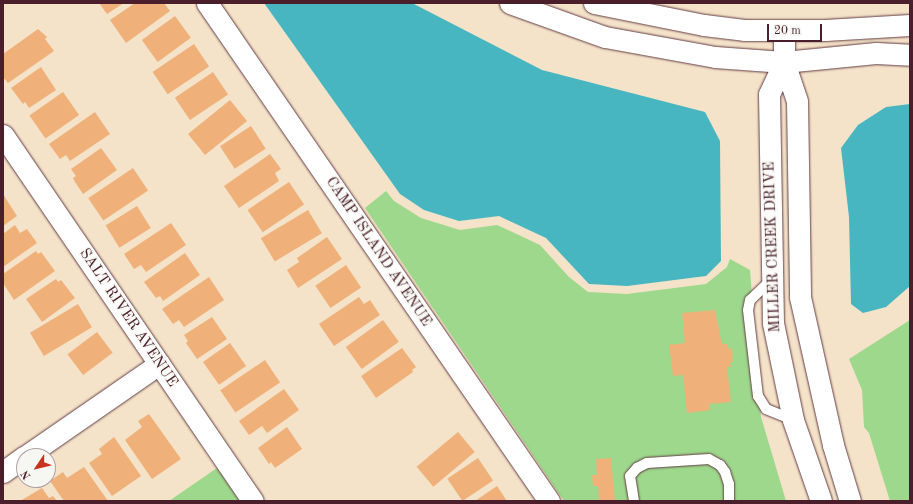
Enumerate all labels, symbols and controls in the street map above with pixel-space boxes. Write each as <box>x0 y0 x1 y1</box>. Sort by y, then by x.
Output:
scale bar <box>769 16 824 42</box>
text: 20 m <box>774 25 801 37</box>
street label: MILLER CREEK DRIVE <box>761 161 785 333</box>
street label: CAMP ISLAND AVENUE <box>321 174 435 330</box>
street label: SALT RIVER AVENUE <box>75 245 181 391</box>
north arrow <box>16 448 56 488</box>
text: N <box>20 468 33 481</box>

